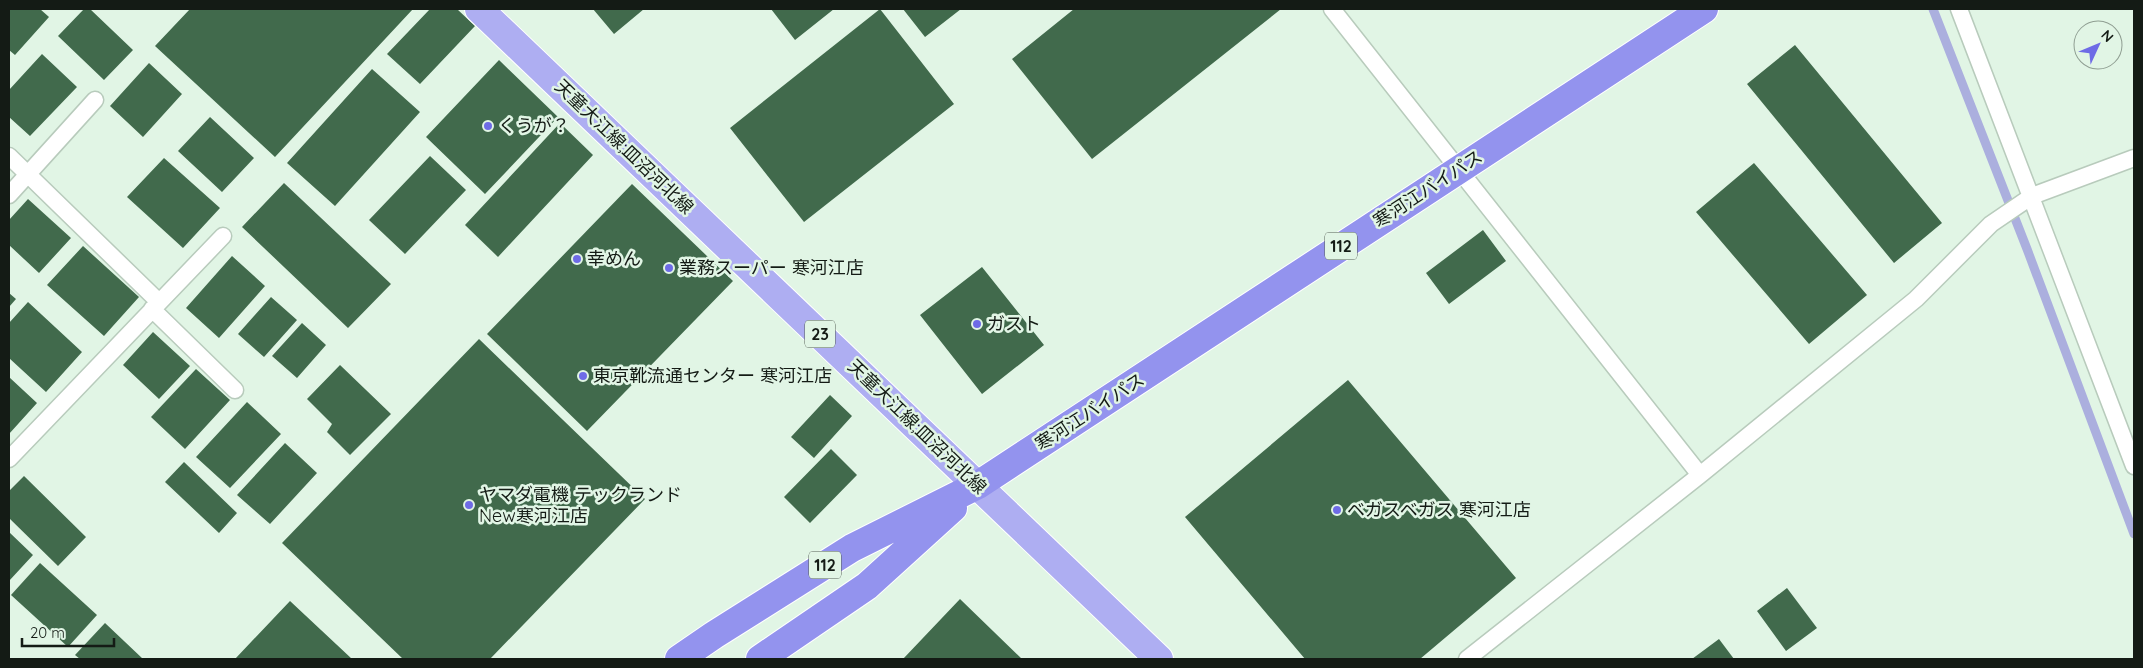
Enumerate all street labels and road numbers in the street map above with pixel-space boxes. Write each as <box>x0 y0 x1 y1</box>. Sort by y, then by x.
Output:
street label: 天童大江線;皿沼河北線 <box>550 75 698 219</box>
street label: 寒河江バイパス <box>1369 145 1487 232</box>
road number: 112 <box>1325 232 1357 260</box>
road number: 23 <box>805 320 835 348</box>
street label: 天童大江線;皿沼河北線 <box>843 355 991 499</box>
street label: 寒河江バイパス <box>1031 368 1149 455</box>
road number: 112 <box>809 552 841 578</box>

